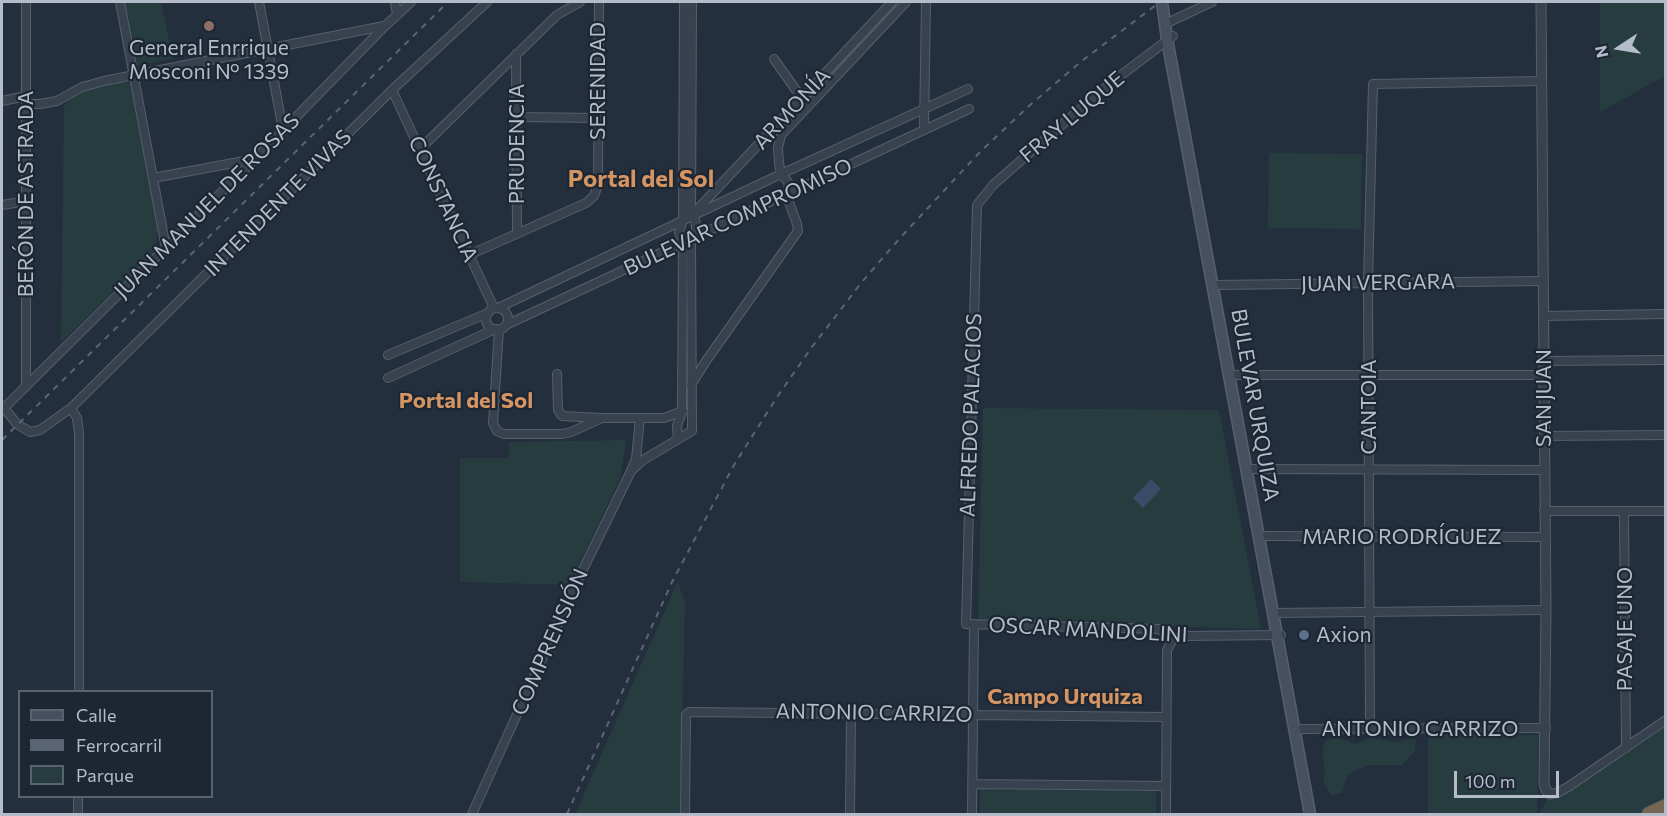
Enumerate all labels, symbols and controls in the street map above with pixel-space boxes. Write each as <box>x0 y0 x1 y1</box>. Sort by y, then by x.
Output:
north arrow <box>1589 18 1649 78</box>
marker: General Enrrique Mosconi Nº 1339 <box>202 19 216 33</box>
street label: SERENIDAD <box>585 22 611 140</box>
place label: General Enrrique Mosconi Nº 1339 <box>129 35 289 85</box>
text: N <box>1590 44 1611 60</box>
street label: ARMONÍA <box>748 63 836 155</box>
street label: FRAY LUQUE <box>1015 66 1129 168</box>
street label: PRUDENCIA <box>504 84 530 204</box>
street label: BERÓN DE ASTRADA <box>13 91 39 297</box>
street label: JUAN MANUEL DE ROSAS <box>109 108 305 304</box>
street label: INTENDENTE VIVAS <box>199 124 357 282</box>
street label: CONSTANCIA <box>403 132 483 266</box>
street label: BULEVAR COMPROMISO <box>620 153 856 281</box>
district label: Portal del Sol <box>568 165 714 193</box>
street label: JUAN VERGARA <box>1301 269 1455 297</box>
street label: BULEVAR URQUIZA <box>1226 307 1284 503</box>
street label: ALFREDO PALACIOS <box>955 313 987 517</box>
street label: SAN JUAN <box>1531 349 1557 447</box>
street label: CANTOIA <box>1356 359 1382 455</box>
district label: Portal del Sol <box>399 388 533 414</box>
street label: MARIO RODRÍGUEZ <box>1302 524 1502 550</box>
street label: COMPRENSIÓN <box>506 565 594 719</box>
street label: PASAJE UNO <box>1612 567 1638 691</box>
street label: OSCAR MANDOLINI <box>988 612 1188 648</box>
place label: Axion <box>1316 622 1372 648</box>
marker: Axion <box>1297 628 1311 642</box>
district label: Campo Urquiza <box>987 684 1143 710</box>
legend <box>18 690 213 798</box>
street label: ANTONIO CARRIZO <box>775 699 973 727</box>
text: Calle <box>76 704 116 726</box>
street label: ANTONIO CARRIZO <box>1322 716 1518 742</box>
text: Ferrocarril <box>76 734 162 756</box>
scale bar <box>1457 759 1562 797</box>
text: Parque <box>76 764 134 786</box>
text: 100 m <box>1465 770 1515 792</box>

